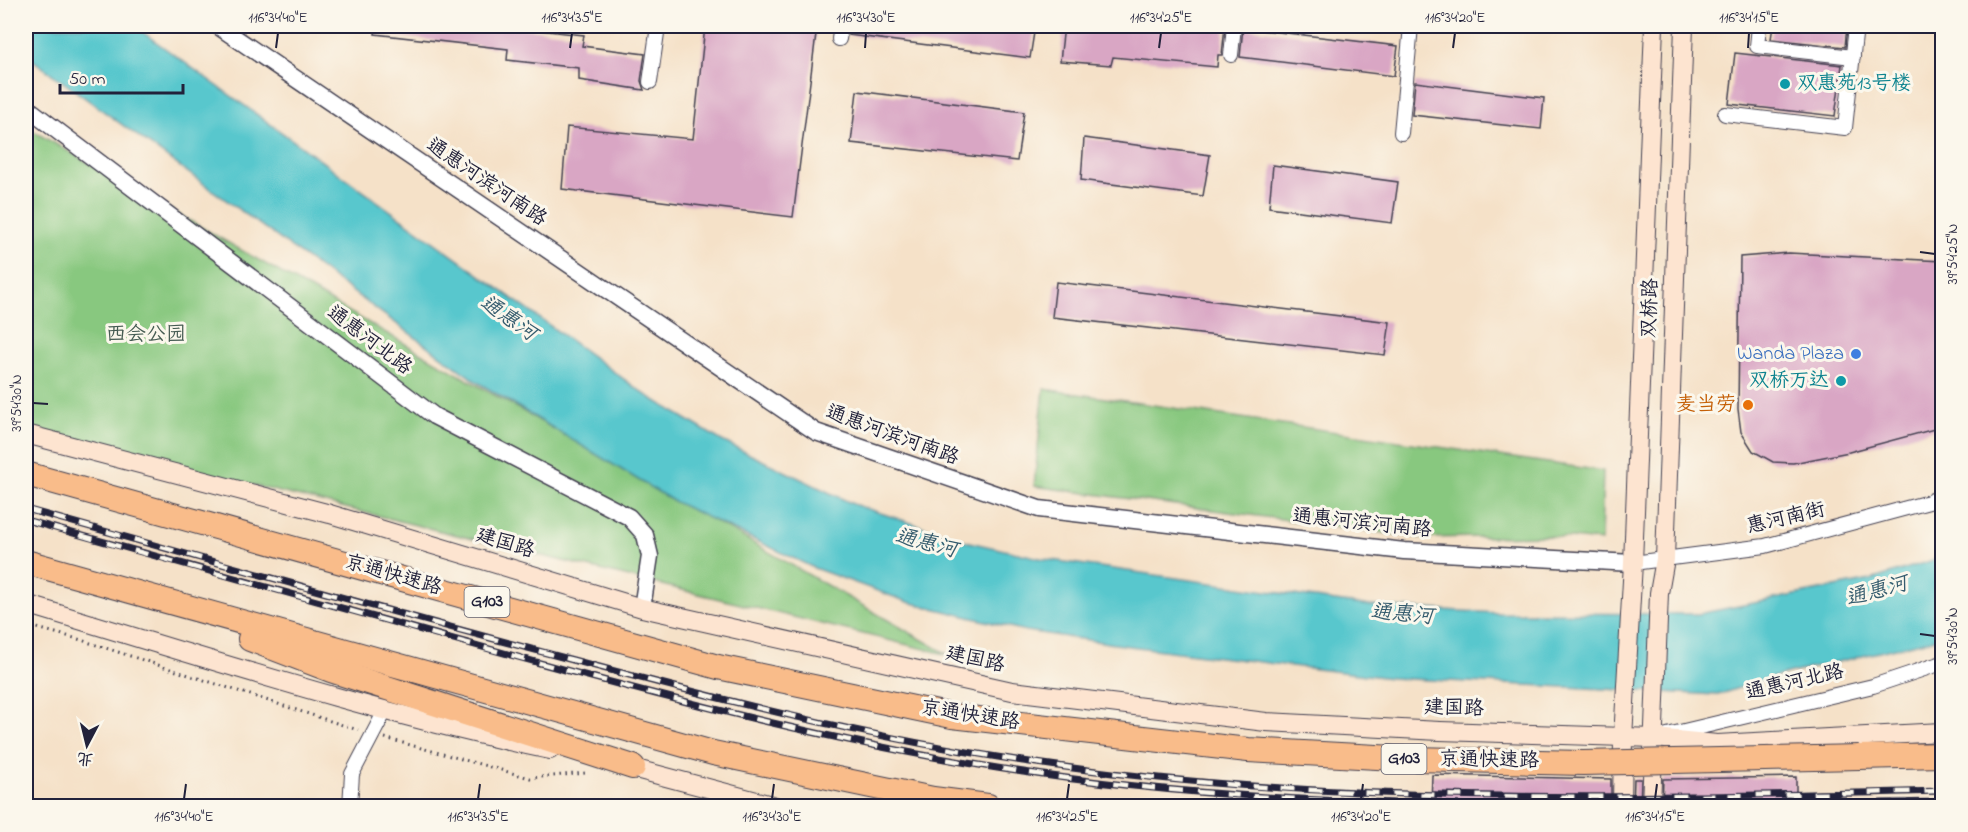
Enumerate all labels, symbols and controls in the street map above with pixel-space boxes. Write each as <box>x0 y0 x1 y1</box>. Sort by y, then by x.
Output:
text: 116°34'40"E <box>248 7 308 29</box>
text: 116°34'35"E <box>541 7 603 29</box>
text: 116°34'30"E <box>836 7 896 29</box>
text: 116°34'25"E <box>1130 7 1192 29</box>
text: 116°34'20"E <box>1425 7 1485 29</box>
text: 116°34'15"E <box>1719 7 1779 29</box>
scale bar <box>60 57 183 95</box>
text: 50 m <box>69 67 106 93</box>
place label: 双惠苑13号楼 <box>1797 70 1912 99</box>
marker: 双惠苑13号楼 <box>1778 77 1792 91</box>
street label: 通惠河滨河南路 <box>420 132 553 235</box>
text: 39°54'25"N <box>1942 224 1964 284</box>
street label: 双桥路 <box>1635 277 1667 338</box>
water label: 通惠河 <box>474 289 545 351</box>
street label: 通惠河北路 <box>320 299 418 383</box>
park label: 西会公园 <box>106 321 186 350</box>
place label: Wanda Plaza <box>1737 340 1844 369</box>
marker: Wanda Plaza <box>1849 347 1863 361</box>
place label: 双桥万达 <box>1749 367 1829 396</box>
text: 39°54'30"N <box>6 374 28 432</box>
marker: 双桥万达 <box>1834 374 1848 388</box>
place label: 麦当劳 <box>1676 391 1736 420</box>
street label: 通惠河滨河南路 <box>821 398 964 474</box>
marker: 麦当劳 <box>1741 398 1755 412</box>
street label: 惠河南街 <box>1744 496 1828 542</box>
street label: 通惠河滨河南路 <box>1291 502 1434 546</box>
street label: 建国路 <box>472 521 539 567</box>
water label: 通惠河 <box>892 522 963 567</box>
street label: 京通快速路 <box>341 548 446 604</box>
water label: 通惠河 <box>1843 569 1914 615</box>
road number: G103 <box>464 587 510 617</box>
water label: 通惠河 <box>1369 597 1438 633</box>
text: 39°54'30"N <box>1942 607 1964 665</box>
street label: 建国路 <box>943 639 1008 681</box>
street label: 通惠河北路 <box>1743 657 1848 708</box>
street label: 建国路 <box>1424 693 1485 725</box>
street label: 京通快速路 <box>918 694 1023 738</box>
north arrow <box>57 715 117 775</box>
road number: G103 <box>1382 744 1426 774</box>
text: 北 <box>76 745 95 771</box>
street label: 京通快速路 <box>1439 746 1540 776</box>
text: 116°34'40"E <box>154 806 214 828</box>
text: 116°34'35"E <box>447 806 509 828</box>
text: 116°34'30"E <box>742 806 802 828</box>
text: 116°34'25"E <box>1036 806 1098 828</box>
text: 116°34'20"E <box>1331 806 1391 828</box>
text: 116°34'15"E <box>1625 806 1685 828</box>

